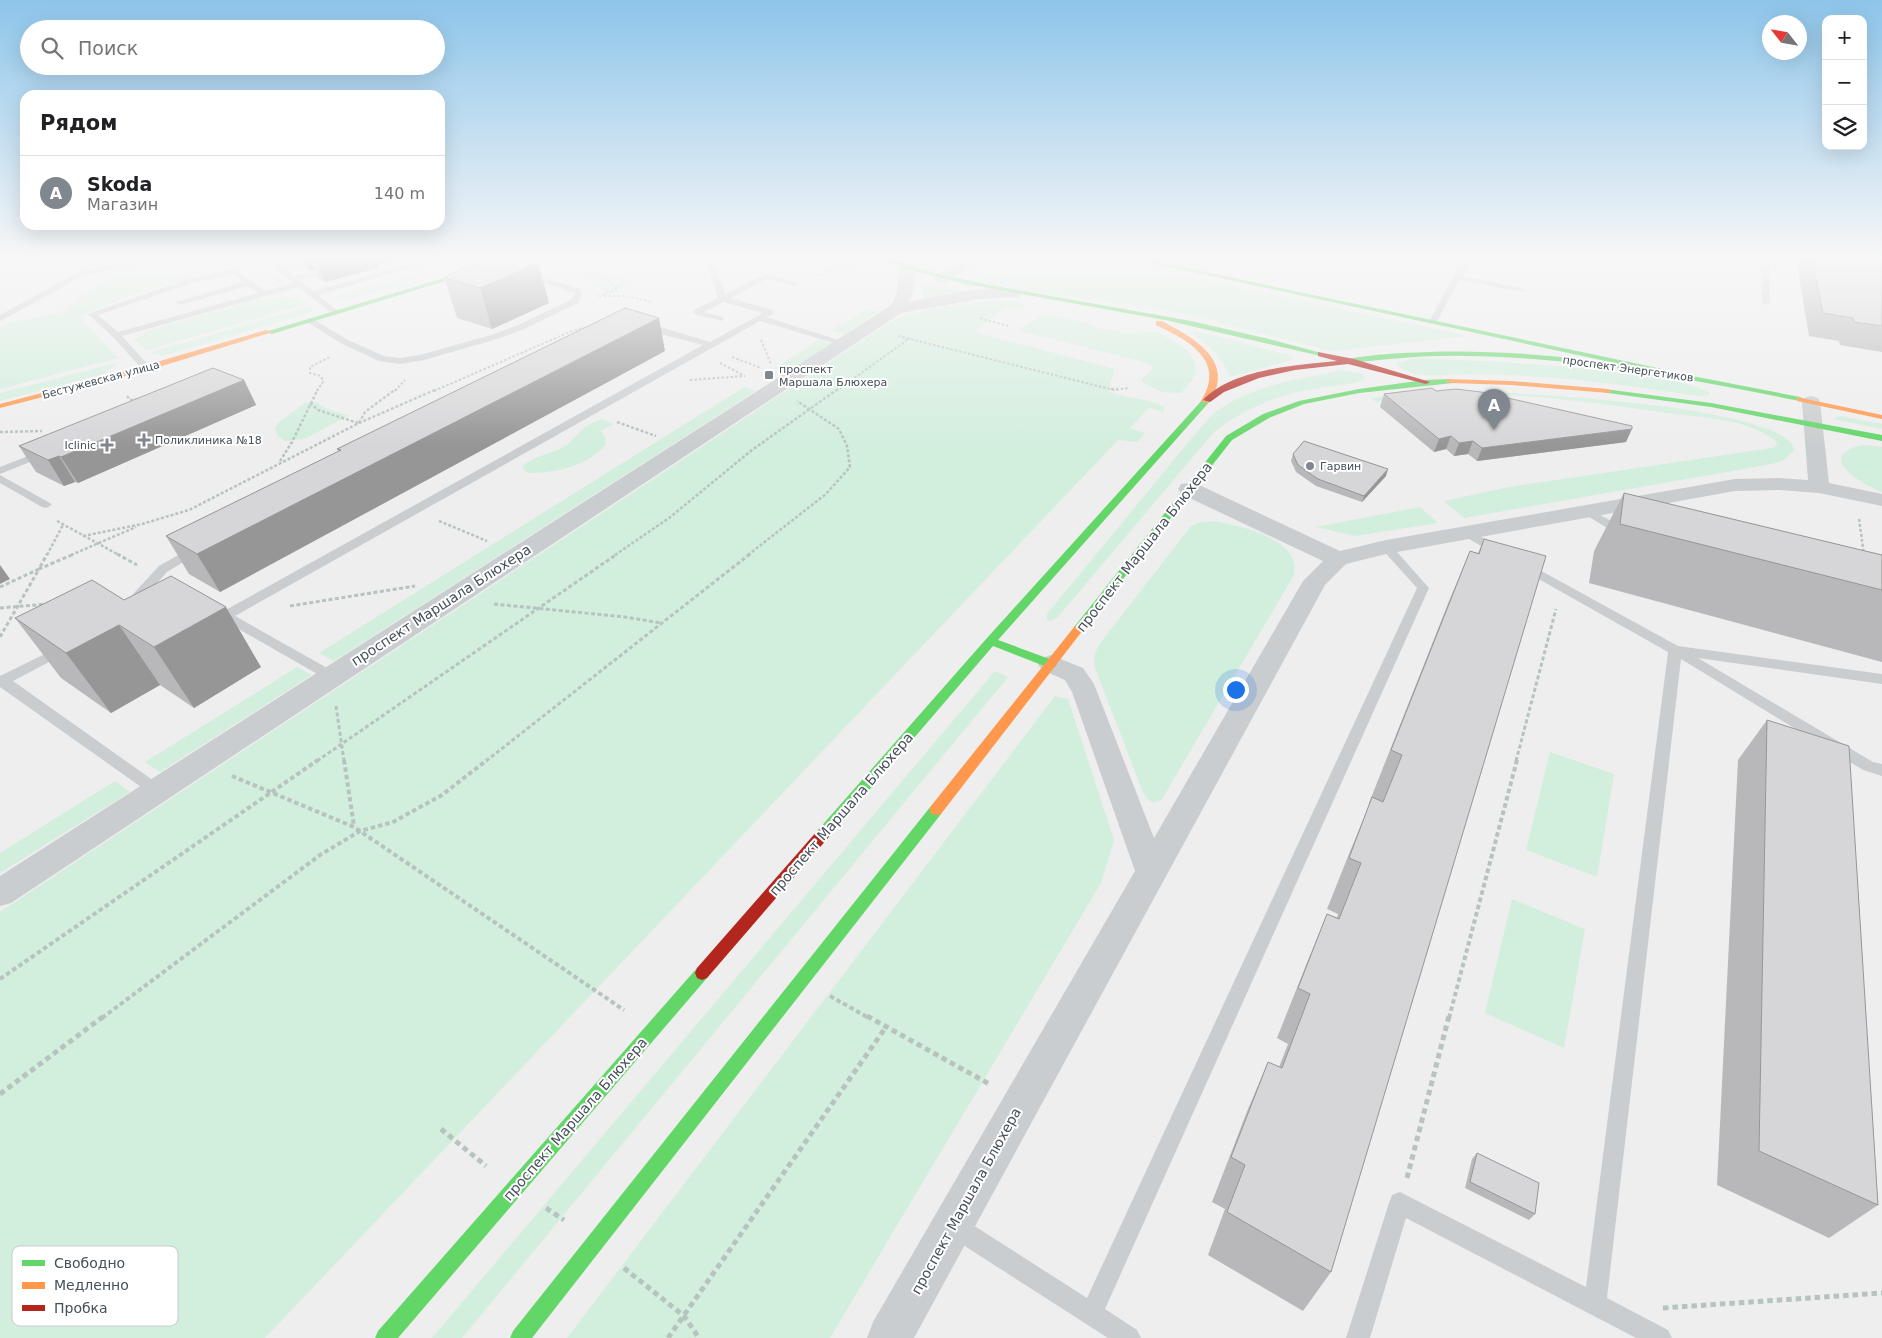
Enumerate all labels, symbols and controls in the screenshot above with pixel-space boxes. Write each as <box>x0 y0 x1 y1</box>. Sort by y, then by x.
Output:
north arrow <box>1762 15 1807 60</box>
map controls <box>1822 15 1867 150</box>
button: + <box>1822 15 1867 60</box>
search box <box>20 20 445 75</box>
icon: search <box>38 34 66 62</box>
text: Поиск <box>78 37 138 59</box>
button: − <box>1822 60 1867 105</box>
button: layers <box>1822 105 1867 150</box>
text: Рядом <box>40 111 117 135</box>
text: Skoda <box>87 173 152 195</box>
text: A <box>50 184 62 203</box>
text: 140 m <box>374 184 425 203</box>
text: Магазин <box>87 195 158 214</box>
street label: проспект Энергетиков <box>1562 353 1694 385</box>
street label: Бестужевская улица <box>41 358 161 402</box>
place label: проспект Маршала Блюхера <box>779 363 887 389</box>
marker: проспект Маршала Блюхера <box>763 369 775 381</box>
pin: A <box>1478 389 1510 430</box>
marker: Поликлиника №18 <box>137 433 151 447</box>
place label: Поликлиника №18 <box>155 434 262 447</box>
marker: Iclinic <box>100 438 114 452</box>
place label: Iclinic <box>65 439 96 452</box>
street label: проспект Маршала Блюхера <box>1073 459 1215 635</box>
marker: Гарвин <box>1304 460 1316 472</box>
place label: Гарвин <box>1320 460 1361 473</box>
street label: проспект Маршала Блюхера <box>348 541 534 669</box>
your location <box>1223 677 1249 703</box>
street label: проспект Маршала Блюхера <box>766 729 916 899</box>
street label: проспект Маршала Блюхера <box>500 1034 650 1204</box>
street label: проспект Маршала Блюхера <box>908 1105 1024 1297</box>
legend <box>12 1246 178 1326</box>
text: Свободно <box>54 1255 125 1271</box>
text: Медленно <box>54 1277 129 1293</box>
text: Пробка <box>54 1300 108 1316</box>

